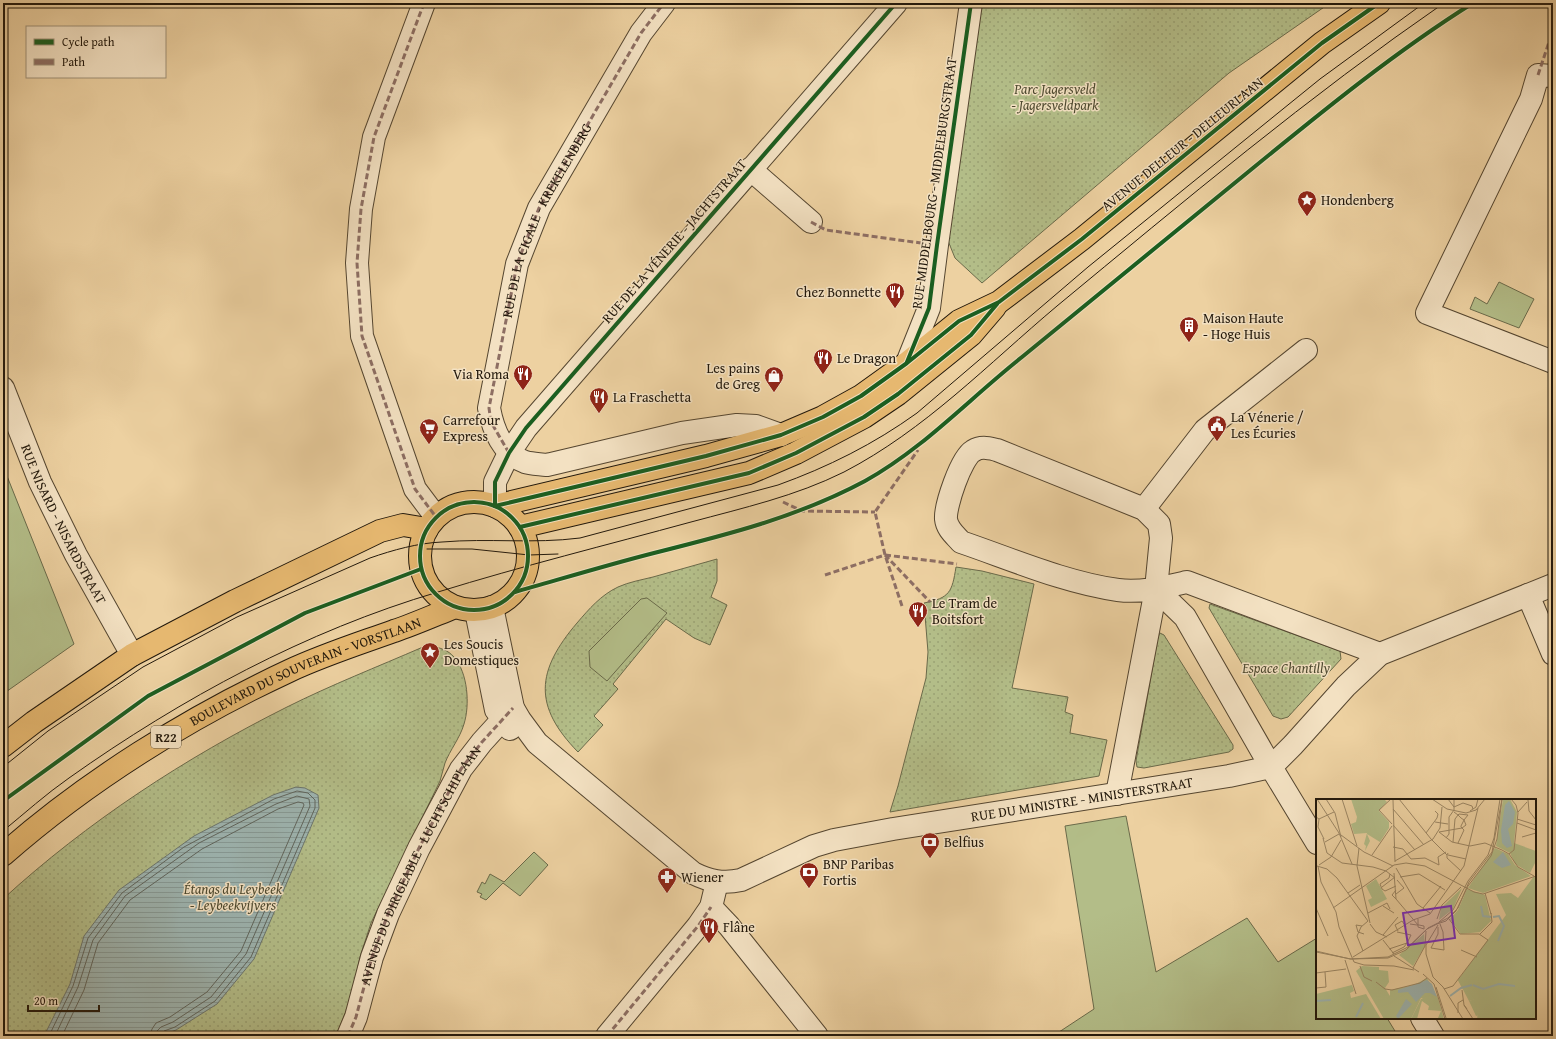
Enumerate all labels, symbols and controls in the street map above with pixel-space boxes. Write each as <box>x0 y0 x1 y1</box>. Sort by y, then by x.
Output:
legend <box>26 26 166 78</box>
text: Cycle path <box>62 33 115 50</box>
text: Path <box>62 53 85 70</box>
street label: RUE MIDDELBOURG - MIDDELBURGSTRAAT <box>906 56 962 310</box>
street label: AVENUE DELLEUR - DELLEURLAAN <box>1097 72 1267 216</box>
park label: Parc Jagersveld - Jagersveldpark <box>1012 79 1099 115</box>
street label: RUE DE LA CIGALE - KREKELENBERG <box>497 119 596 319</box>
street label: RUE DE LA VÉNERIE - JACHTSTRAAT <box>597 154 751 327</box>
place icon: Hondenberg <box>1296 189 1318 217</box>
place label: Hondenberg <box>1321 190 1394 210</box>
restaurant icon: Chez Bonnette <box>884 281 906 309</box>
place label: Chez Bonnette <box>796 282 881 302</box>
place label: Maison Haute - Hoge Huis <box>1203 308 1284 344</box>
building icon: Maison Haute - Hoge Huis <box>1178 315 1200 343</box>
restaurant icon: Le Dragon <box>812 347 834 375</box>
place label: Le Dragon <box>837 348 896 368</box>
place label: Les pains de Greg <box>706 358 760 394</box>
restaurant icon: Via Roma <box>512 363 534 391</box>
place label: Via Roma <box>453 364 509 384</box>
shop icon: Les pains de Greg <box>763 365 785 393</box>
restaurant icon: La Fraschetta <box>588 386 610 414</box>
place label: La Fraschetta <box>613 387 691 407</box>
place label: La Vénerie / Les Écuries <box>1231 407 1304 443</box>
place label: Carrefour Express <box>443 410 500 446</box>
public building icon: La Vénerie / Les Écuries <box>1206 414 1228 442</box>
supermarket icon: Carrefour Express <box>418 417 440 445</box>
street label: RUE NISARD - NISARDSTRAAT <box>16 441 112 608</box>
place label: Le Tram de Boitsfort <box>932 593 998 629</box>
restaurant icon: Le Tram de Boitsfort <box>907 600 929 628</box>
street label: BOULEVARD DU SOUVERAIN - VORSTLAAN <box>186 612 424 731</box>
place label: Les Soucis Domestiques <box>444 634 519 670</box>
place icon: Les Soucis Domestiques <box>419 641 441 669</box>
park label: Espace Chantilly <box>1241 658 1330 678</box>
road number: R22 <box>151 726 181 748</box>
street label: AVENUE DU DIRIGEABLE - LUCHTSCHIPLAAN <box>355 741 486 988</box>
street label: RUE DU MINISTRE - MINISTERSTRAAT <box>970 772 1195 827</box>
inset map <box>1316 799 1536 1019</box>
bank icon: Belfius <box>919 831 941 859</box>
place label: Belfius <box>944 832 984 852</box>
place label: BNP Paribas Fortis <box>823 854 894 890</box>
bank icon: BNP Paribas Fortis <box>798 861 820 889</box>
pharmacy icon: Wiener <box>656 866 678 894</box>
place label: Wiener <box>681 867 724 887</box>
park label: Étangs du Leybeek - Leybeekvijvers <box>183 879 283 915</box>
restaurant icon: Flâne <box>698 916 720 944</box>
place label: Flâne <box>723 917 755 937</box>
scale bar <box>28 987 99 1013</box>
text: 20 m <box>34 992 58 1009</box>

